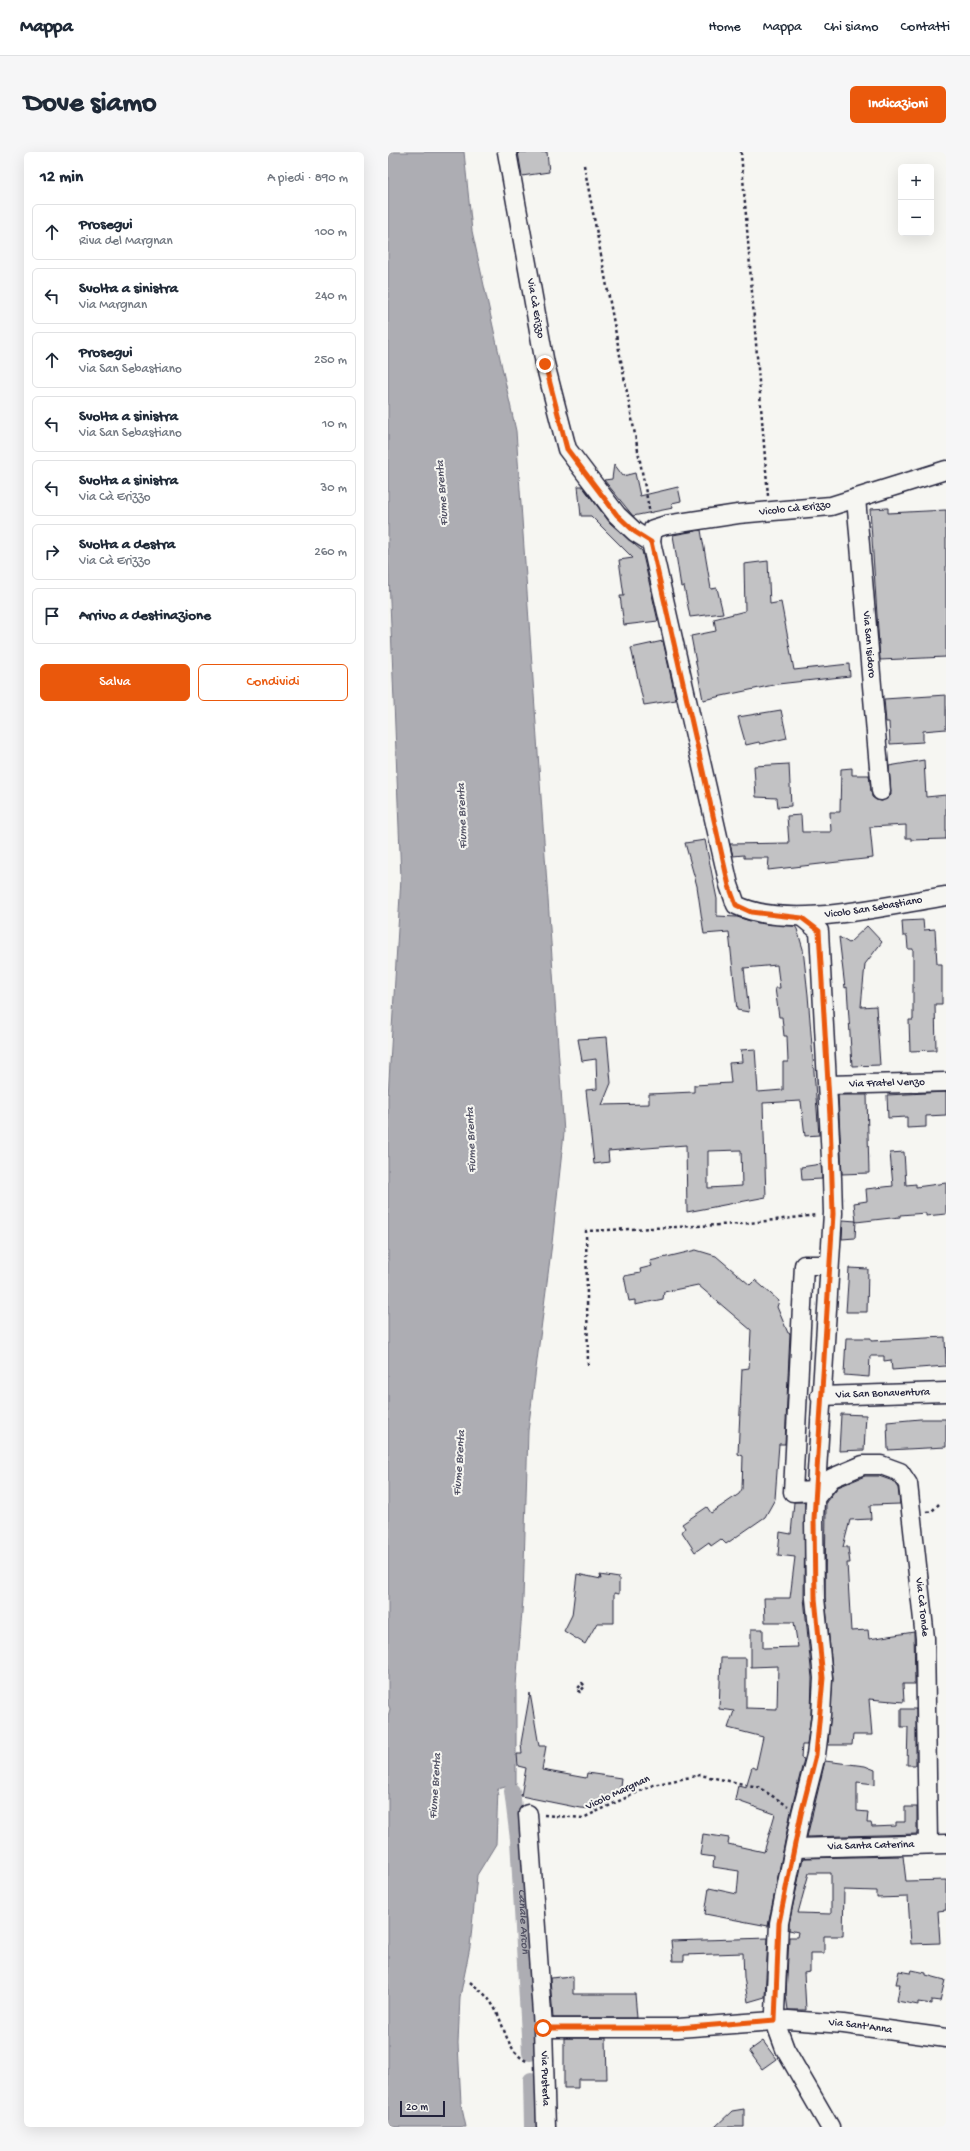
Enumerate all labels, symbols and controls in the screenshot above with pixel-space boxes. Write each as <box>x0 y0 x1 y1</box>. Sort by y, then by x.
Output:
text: Mappa <box>20 16 73 39</box>
text: Home <box>708 19 741 36</box>
text: Mappa <box>763 19 802 36</box>
text: Chi siamo <box>824 19 879 36</box>
text: Contatti <box>901 19 950 36</box>
button: Indicazioni <box>850 86 946 123</box>
text: Dove siamo <box>24 88 157 121</box>
map controls <box>898 164 934 236</box>
button: + <box>898 164 934 200</box>
text: 12 min <box>40 168 83 188</box>
text: A piedi · 890 m <box>267 171 348 186</box>
button: − <box>898 200 934 236</box>
text: Prosegui <box>79 216 132 234</box>
icon: ahead <box>41 221 63 243</box>
text: 100 m <box>315 225 347 240</box>
text: Riva del Margnan <box>79 234 173 249</box>
street label: Via Cà Erizzo <box>524 277 546 340</box>
text: Svolta a sinistra <box>79 280 178 298</box>
icon: left <box>41 285 63 307</box>
text: 240 m <box>315 289 347 304</box>
text: Via Margnan <box>79 298 147 313</box>
text: Prosegui <box>79 344 132 362</box>
icon: ahead <box>41 349 63 371</box>
text: 250 m <box>314 353 347 368</box>
route end <box>536 355 554 373</box>
text: Via San Sebastiano <box>79 362 182 377</box>
text: Svolta a sinistra <box>79 408 178 426</box>
icon: left <box>41 413 63 435</box>
text: 10 m <box>322 417 347 432</box>
text: Via San Sebastiano <box>79 426 182 441</box>
water label: Fiume Brenta <box>434 458 452 526</box>
text: Svolta a sinistra <box>79 472 178 490</box>
icon: left <box>41 477 63 499</box>
text: 30 m <box>321 481 347 496</box>
text: Via Cà Erizzo <box>79 490 150 505</box>
street label: Vicolo Cà Erizzo <box>758 499 832 519</box>
text: Svolta a destra <box>79 536 175 554</box>
icon: right <box>41 541 63 563</box>
text: 260 m <box>314 545 347 560</box>
text: Via Cà Erizzo <box>79 554 150 569</box>
icon: arrive <box>41 605 63 627</box>
text: Arrivo a destinazione <box>79 607 211 625</box>
street label: Via San Isidoro <box>860 609 877 679</box>
button: Salva <box>40 664 190 701</box>
button: Condividi <box>198 664 348 701</box>
water label: Fiume Brenta <box>455 782 471 849</box>
street label: Vicolo San Sebastiano <box>823 894 924 921</box>
street label: Via Fratel Venzo <box>848 1077 925 1090</box>
water label: Fiume Brenta <box>464 1106 480 1173</box>
street label: Via San Bonaventura <box>835 1386 931 1402</box>
water label: Fiume Brenta <box>451 1428 469 1496</box>
street label: Via Cà Tonde <box>912 1576 931 1638</box>
water label: Fiume Brenta <box>427 1751 445 1819</box>
street label: Vicolo Margnan <box>583 1773 653 1813</box>
street label: Via Santa Caterina <box>826 1839 915 1853</box>
water label: Canale Arcon <box>514 1889 531 1954</box>
street label: Via Sant'Anna <box>827 2017 894 2037</box>
route start <box>534 2019 552 2037</box>
street label: Via Pusterla <box>538 2050 551 2107</box>
scale bar <box>400 2099 445 2118</box>
text: 20 m <box>406 2102 428 2114</box>

